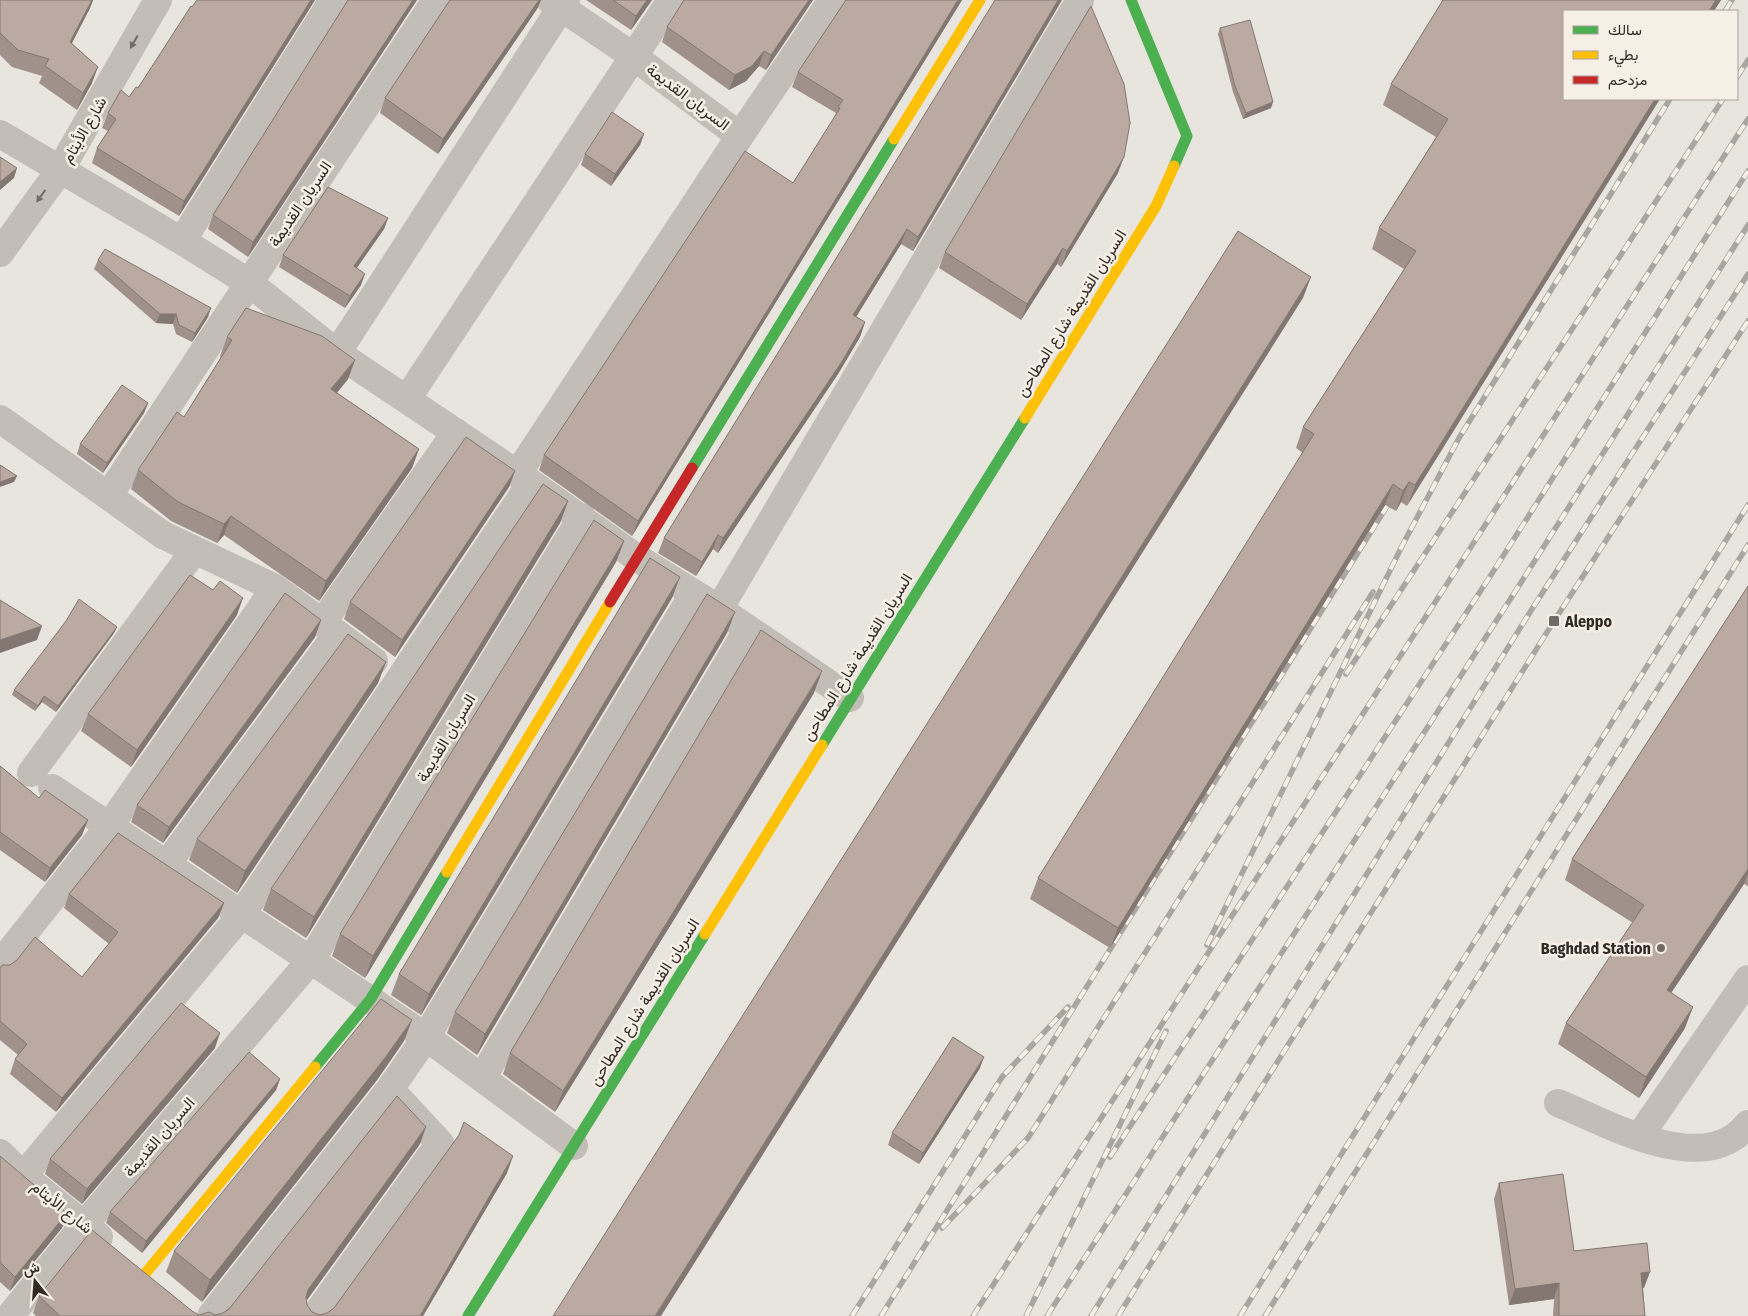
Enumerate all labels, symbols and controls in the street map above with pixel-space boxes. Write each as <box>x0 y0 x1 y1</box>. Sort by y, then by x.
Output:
legend <box>1563 10 1738 100</box>
text: سالك <box>1608 21 1642 39</box>
one-way arrow <box>129 36 138 49</box>
text: بطيء <box>1608 46 1638 68</box>
street label: السريان القديمة <box>642 60 733 135</box>
text: مزدحم <box>1608 71 1647 90</box>
street label: شارع الأيتام <box>57 93 112 168</box>
street label: السريان القديمة <box>264 158 336 251</box>
one-way arrow <box>36 190 46 203</box>
street label: السريان القديمة شارع المطاحن <box>1012 226 1132 401</box>
street label: السريان القديمة شارع المطاحن <box>798 570 918 745</box>
place label: Aleppo <box>1564 612 1612 631</box>
marker: Aleppo <box>1547 614 1561 628</box>
street label: السريان القديمة <box>412 691 480 786</box>
street label: السريان القديمة شارع المطاحن <box>585 915 705 1090</box>
place label: Baghdad Station <box>1541 939 1651 958</box>
marker: Baghdad Station <box>1655 942 1667 954</box>
street label: السريان القديمة <box>119 1093 199 1181</box>
street label: شارع الأيتام <box>26 1176 97 1239</box>
north arrow <box>10 1256 60 1306</box>
text: ش <box>21 1258 42 1280</box>

